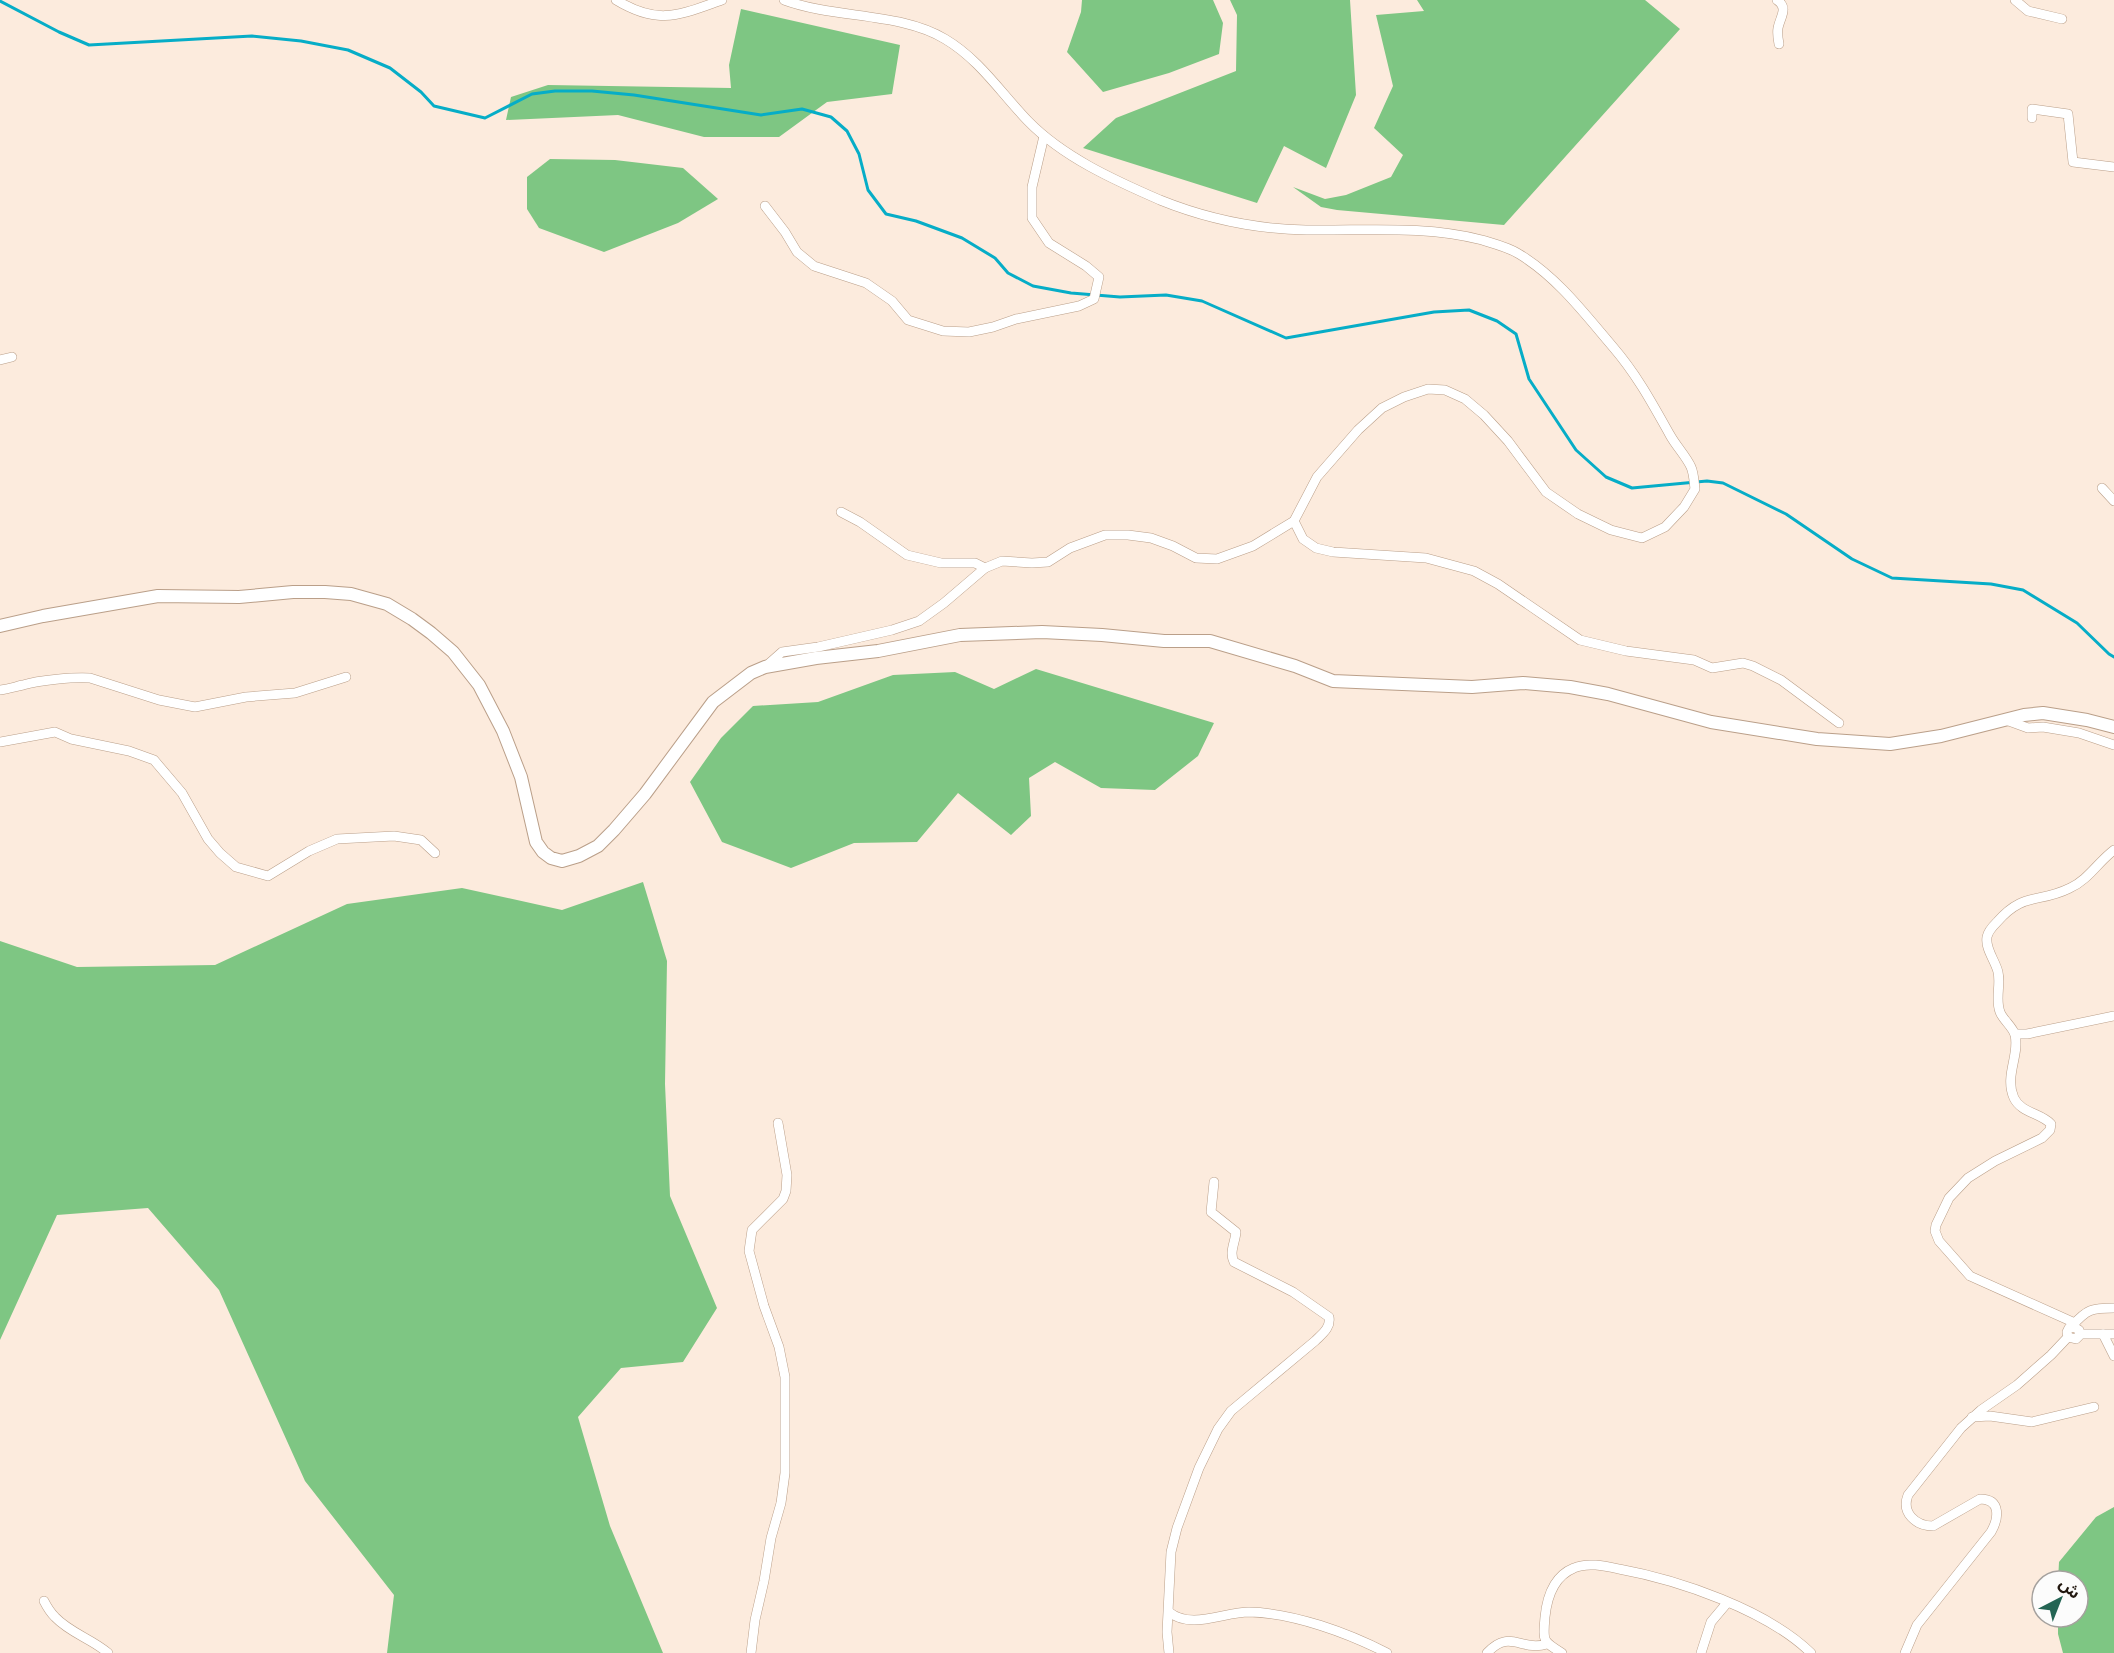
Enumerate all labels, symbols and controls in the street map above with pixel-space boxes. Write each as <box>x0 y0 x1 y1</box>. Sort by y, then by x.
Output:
north arrow <box>2030 1569 2090 1629</box>
text: ش <box>2055 1574 2084 1603</box>

